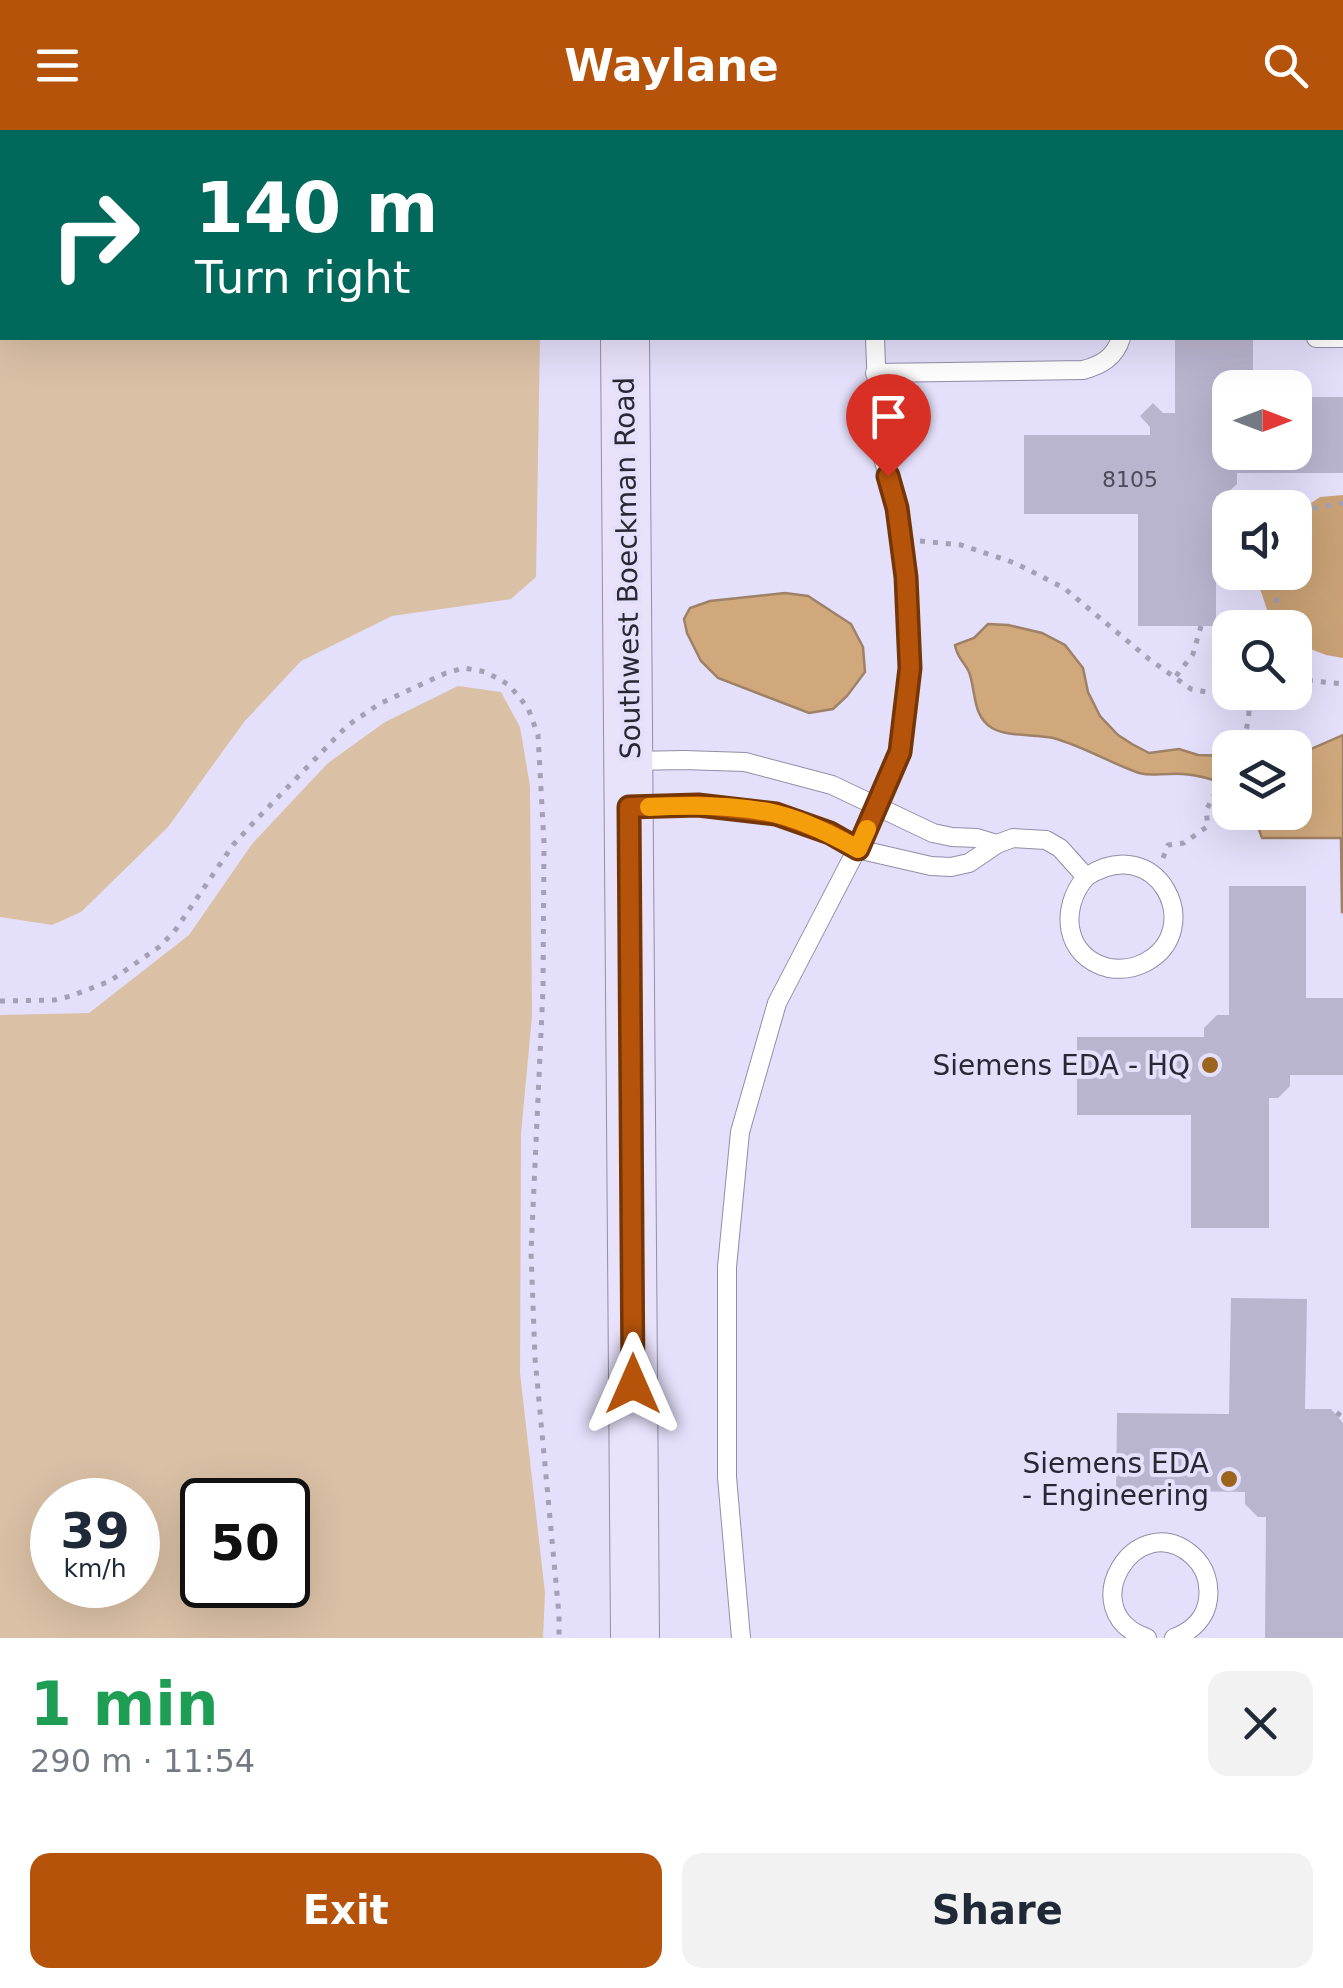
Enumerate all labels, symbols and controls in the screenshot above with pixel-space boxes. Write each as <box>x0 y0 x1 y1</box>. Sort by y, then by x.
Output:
icon: menu <box>30 38 85 93</box>
icon: search <box>1258 38 1313 93</box>
text: Waylane <box>564 39 779 92</box>
text: 140 m <box>195 167 438 249</box>
icon: right <box>30 170 160 300</box>
text: Turn right <box>195 251 410 304</box>
north arrow <box>1212 370 1312 470</box>
map controls <box>1212 370 1312 830</box>
pin <box>846 374 931 477</box>
street label: Southwest Boeckman Road <box>608 376 647 759</box>
icon: arrive <box>861 389 916 444</box>
house number: 8105 <box>1102 467 1158 492</box>
button: sound <box>1212 490 1312 590</box>
button: search <box>1212 610 1312 710</box>
button: layers <box>1212 730 1312 830</box>
place label: Siemens EDA - HQ <box>933 1049 1190 1082</box>
marker: Siemens EDA - HQ <box>1199 1054 1221 1076</box>
position arrow <box>581 1332 685 1436</box>
place label: Siemens EDA - Engineering <box>1022 1447 1209 1512</box>
marker: Siemens EDA - Engineering <box>1218 1468 1240 1490</box>
speed limit sign: 50 <box>180 1478 310 1608</box>
text: 39 <box>60 1502 130 1560</box>
text: km/h <box>63 1554 127 1583</box>
text: 1 min <box>30 1669 218 1739</box>
button: close <box>1208 1671 1313 1776</box>
text: 290 m · 11:54 <box>30 1742 255 1780</box>
button: Exit <box>30 1853 662 1968</box>
button: Share <box>682 1853 1313 1968</box>

